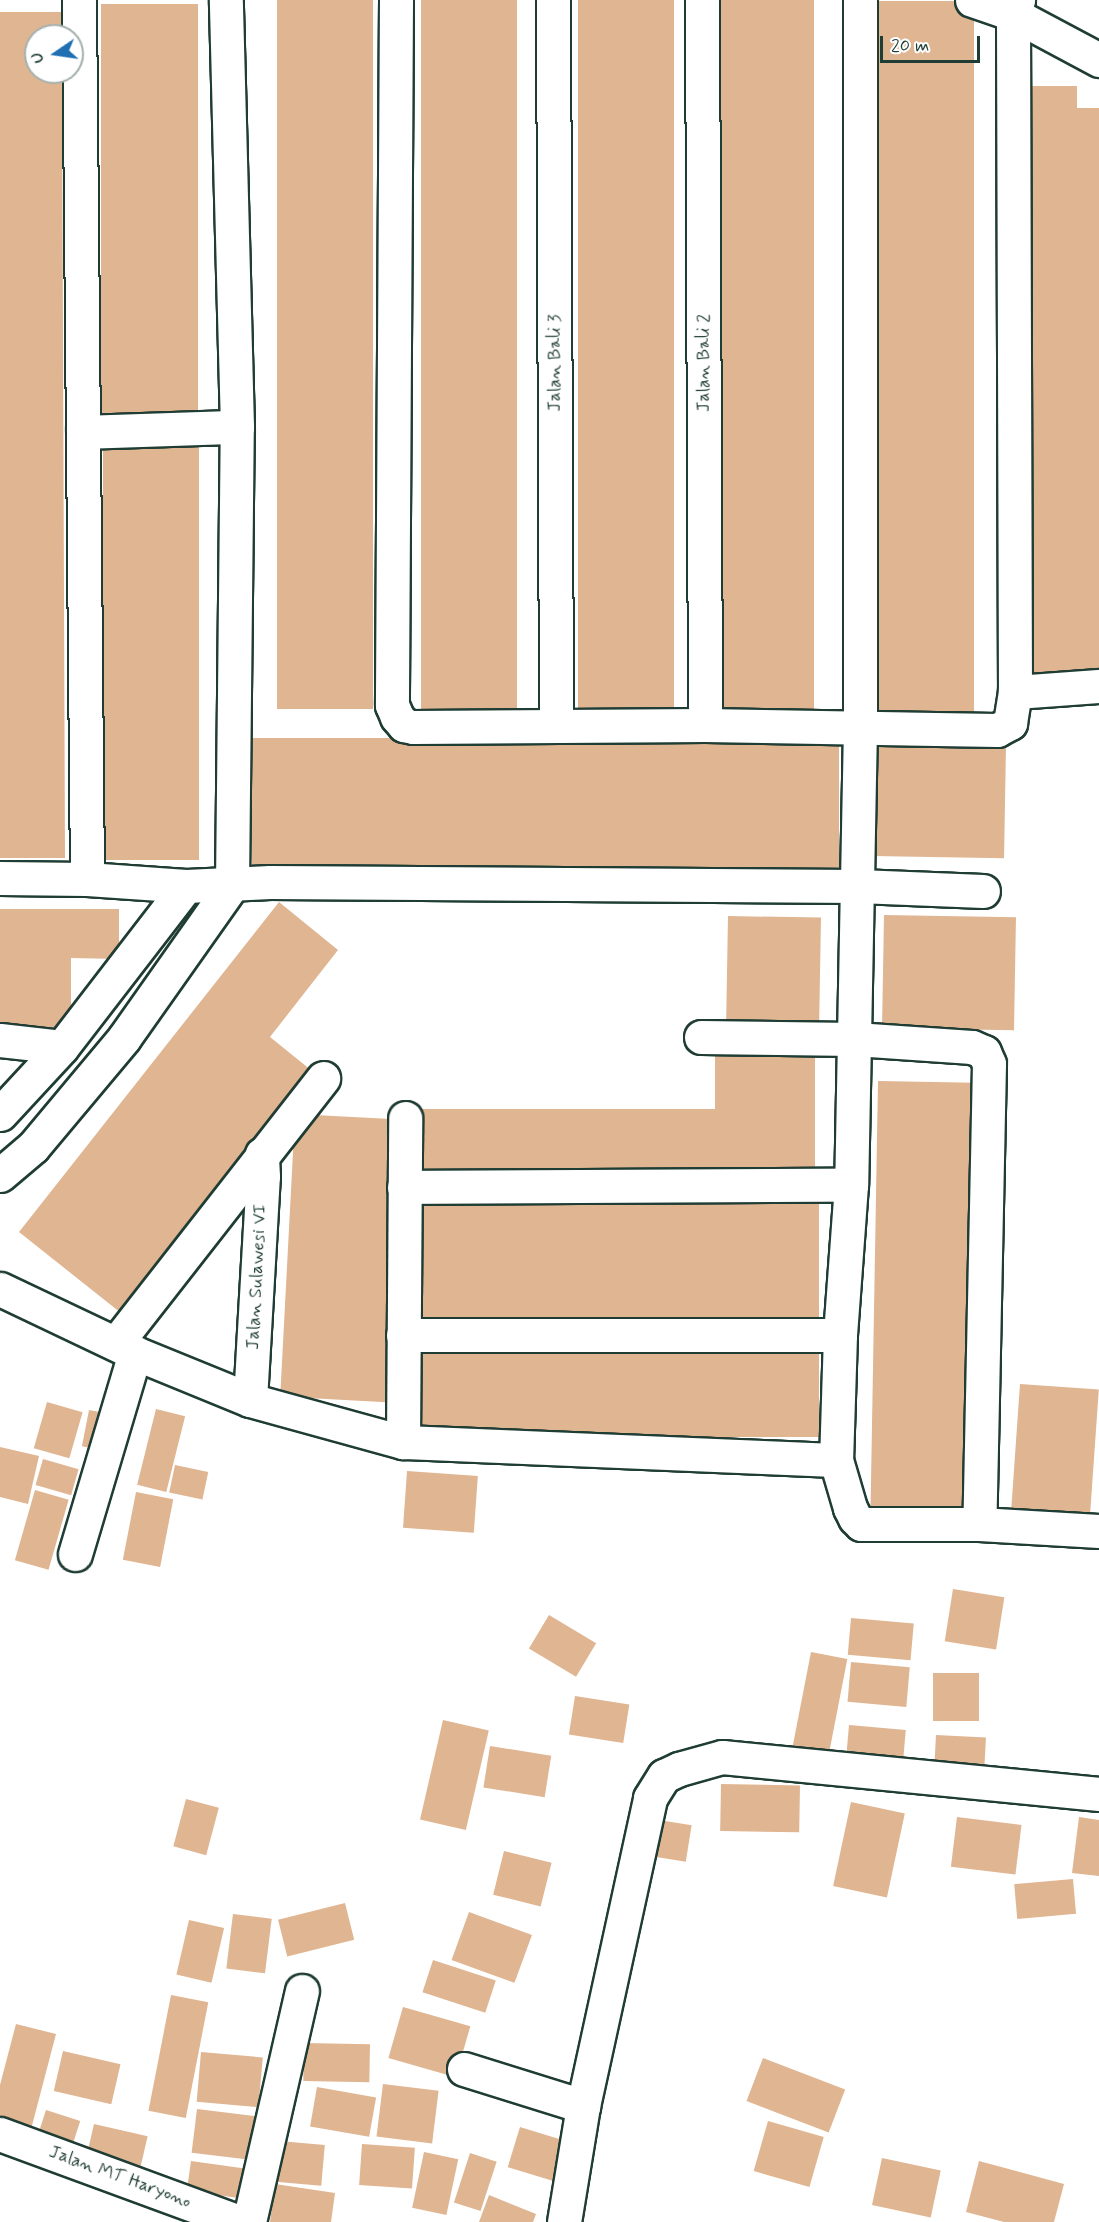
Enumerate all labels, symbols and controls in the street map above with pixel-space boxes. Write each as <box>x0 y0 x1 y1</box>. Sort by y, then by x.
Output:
north arrow <box>24 24 84 84</box>
scale bar <box>883 24 984 62</box>
text: 20 m <box>891 34 929 58</box>
text: U <box>27 50 49 65</box>
street label: Jalan Bali 3 <box>544 315 566 411</box>
street label: Jalan Bali 2 <box>693 315 715 411</box>
street label: Jalan Sulawesi VI <box>242 1205 272 1349</box>
street label: Jalan MT Haryono <box>49 2142 191 2212</box>

